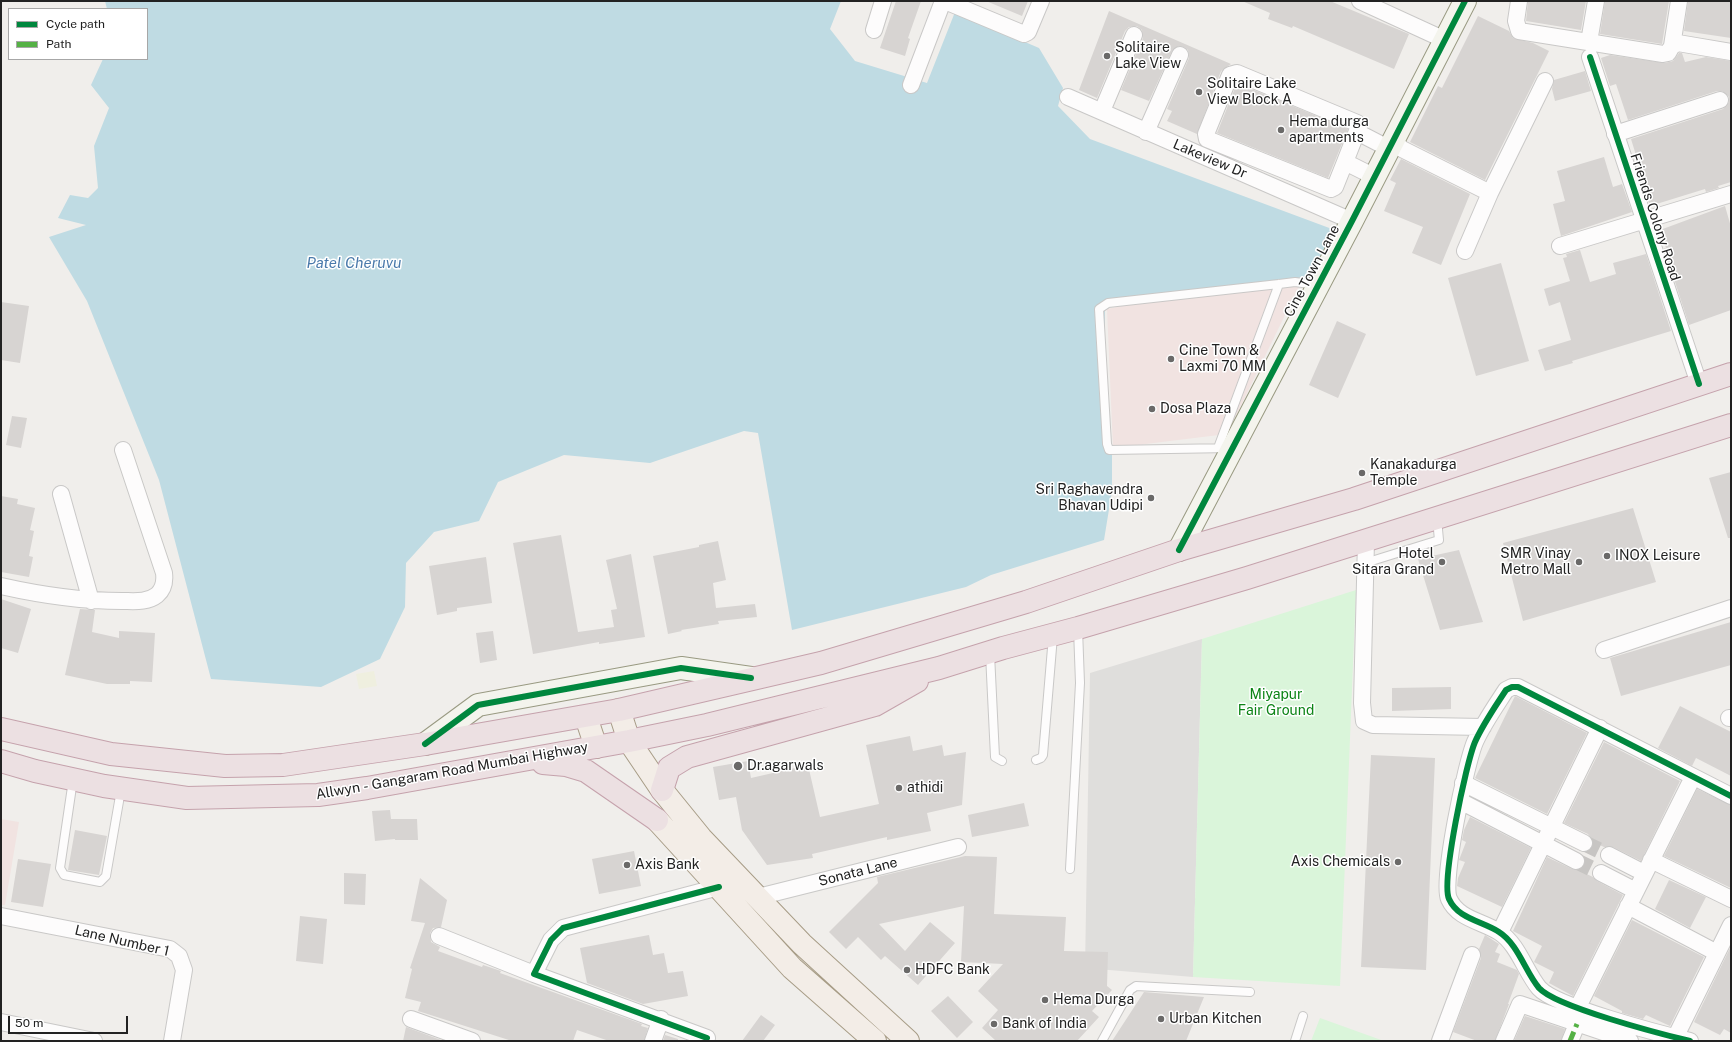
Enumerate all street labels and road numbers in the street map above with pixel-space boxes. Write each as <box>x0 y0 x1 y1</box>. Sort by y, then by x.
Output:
street label: Lakeview Dr <box>1170 136 1250 182</box>
street label: Friends Colony Road <box>1626 151 1684 283</box>
street label: Cine Town Lane <box>1281 222 1343 320</box>
street label: Allwyn - Gangaram Road Mumbai Highway <box>315 739 589 803</box>
street label: Sonata Lane <box>817 854 899 890</box>
street label: Lane Number 1 <box>73 922 171 960</box>

